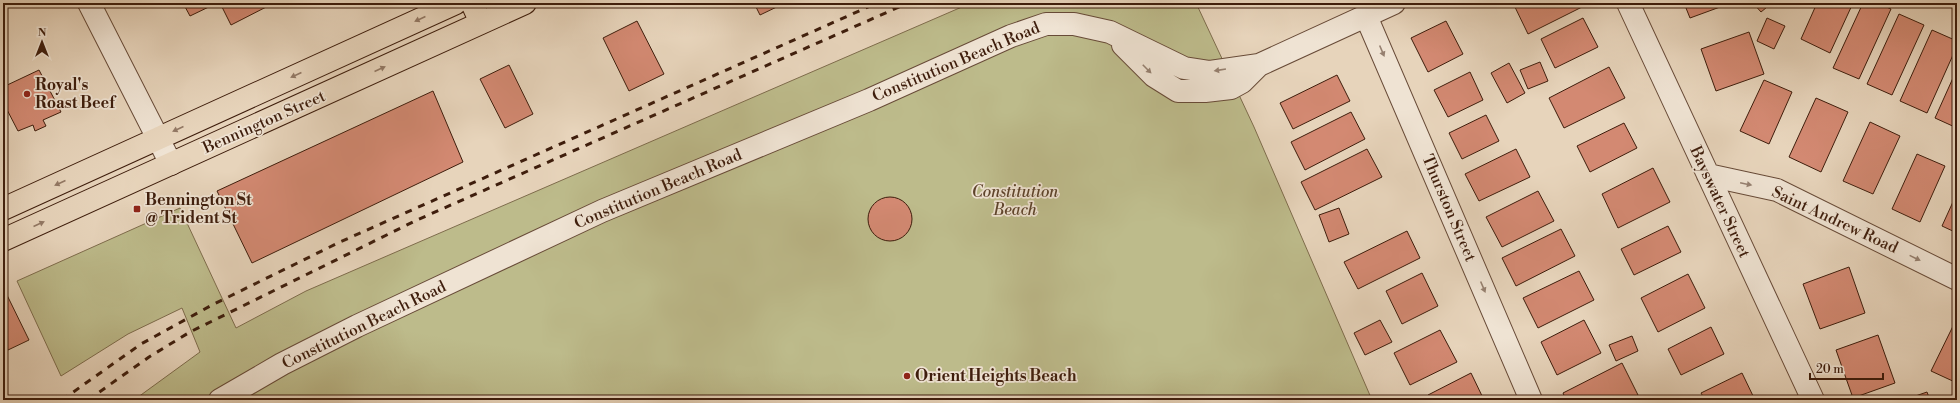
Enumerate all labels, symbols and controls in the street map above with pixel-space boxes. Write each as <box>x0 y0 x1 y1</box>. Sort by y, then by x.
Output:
one-way arrow <box>415 16 426 22</box>
street label: Constitution Beach Road <box>869 18 1043 106</box>
north arrow <box>22 22 62 62</box>
text: N <box>38 26 47 40</box>
one-way arrow <box>1379 46 1385 57</box>
one-way arrow <box>1142 64 1152 74</box>
one-way arrow <box>374 66 385 72</box>
one-way arrow <box>1214 67 1226 73</box>
one-way arrow <box>290 73 302 79</box>
place label: Royal's Roast Beef <box>35 75 117 113</box>
street label: Bennington Street <box>199 86 329 158</box>
marker: Royal's Roast Beef <box>22 89 32 99</box>
one-way arrow <box>172 127 184 133</box>
street label: Bayswater Street <box>1685 142 1755 261</box>
street label: Constitution Beach Road <box>571 145 745 233</box>
street label: Thurston Street <box>1417 151 1481 265</box>
one-way arrow <box>54 180 65 186</box>
one-way arrow <box>1739 181 1752 187</box>
park label: Constitution Beach <box>972 182 1059 220</box>
street label: Saint Andrew Road <box>1769 182 1901 258</box>
place label: Bennington St @ Trident St <box>145 190 252 228</box>
marker: Bennington St @ Trident St <box>132 204 142 214</box>
one-way arrow <box>33 221 45 227</box>
one-way arrow <box>1909 255 1921 261</box>
street label: Constitution Beach Road <box>279 276 449 374</box>
one-way arrow <box>1480 281 1486 292</box>
scale bar <box>1810 355 1883 381</box>
text: 20 m <box>1816 362 1844 377</box>
place label: Orient Heights Beach <box>915 366 1077 386</box>
marker: Orient Heights Beach <box>902 371 912 381</box>

